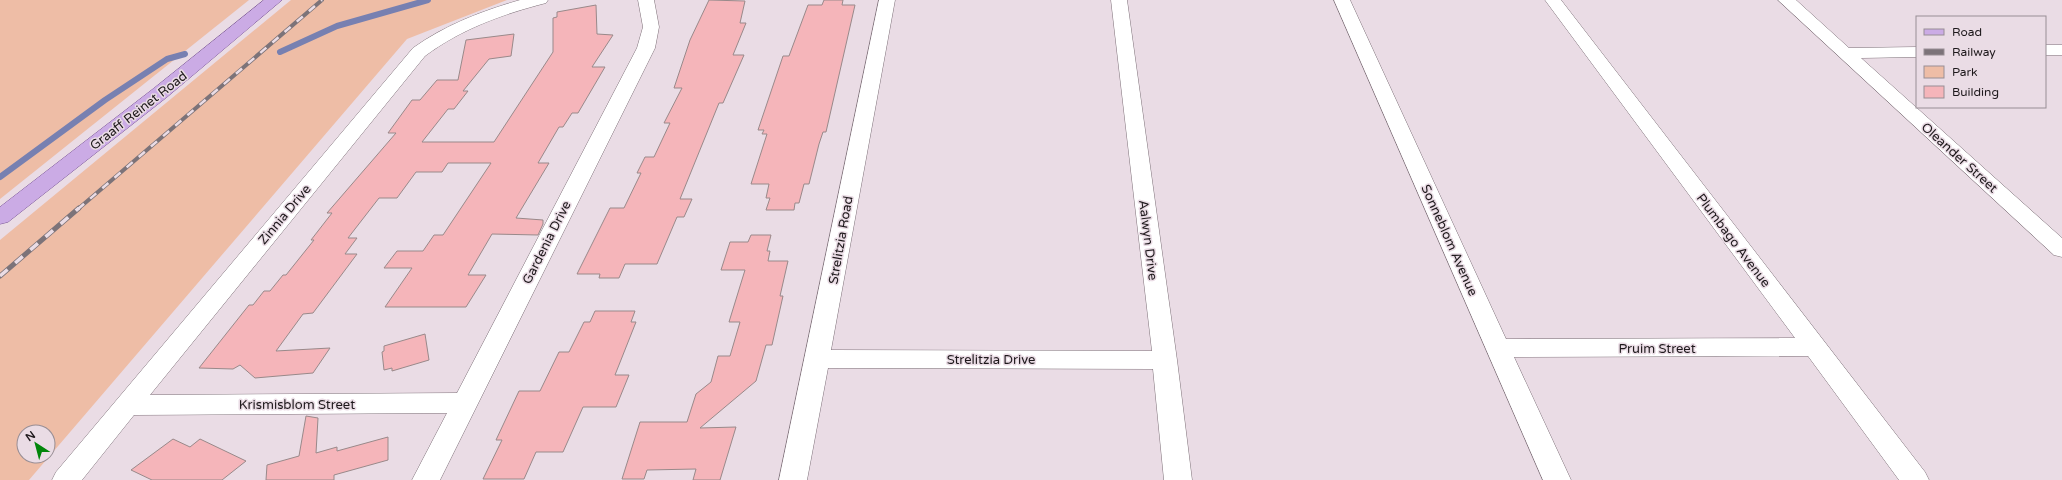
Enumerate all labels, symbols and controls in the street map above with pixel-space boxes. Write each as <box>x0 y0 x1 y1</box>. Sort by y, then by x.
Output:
legend <box>1916 16 2046 108</box>
text: Road <box>1952 25 1982 39</box>
text: Railway <box>1952 45 1996 59</box>
text: Park <box>1952 65 1978 79</box>
street label: Graaff Reinet Road <box>87 68 190 154</box>
text: Building <box>1952 85 1999 99</box>
street label: Oleander Street <box>1918 119 2001 196</box>
street label: Zinnia Drive <box>255 181 314 248</box>
street label: Sonneblom Avenue <box>1417 182 1481 299</box>
street label: Plumbago Avenue <box>1693 191 1774 291</box>
street label: Strelitzia Road <box>825 195 857 286</box>
street label: Gardenia Drive <box>519 198 575 287</box>
street label: Aalwyn Drive <box>1135 199 1161 281</box>
street label: Pruim Street <box>1618 341 1696 357</box>
street label: Strelitzia Drive <box>947 352 1035 368</box>
street label: Krismisblom Street <box>239 397 355 413</box>
north arrow <box>16 424 56 464</box>
text: N <box>23 428 38 444</box>

